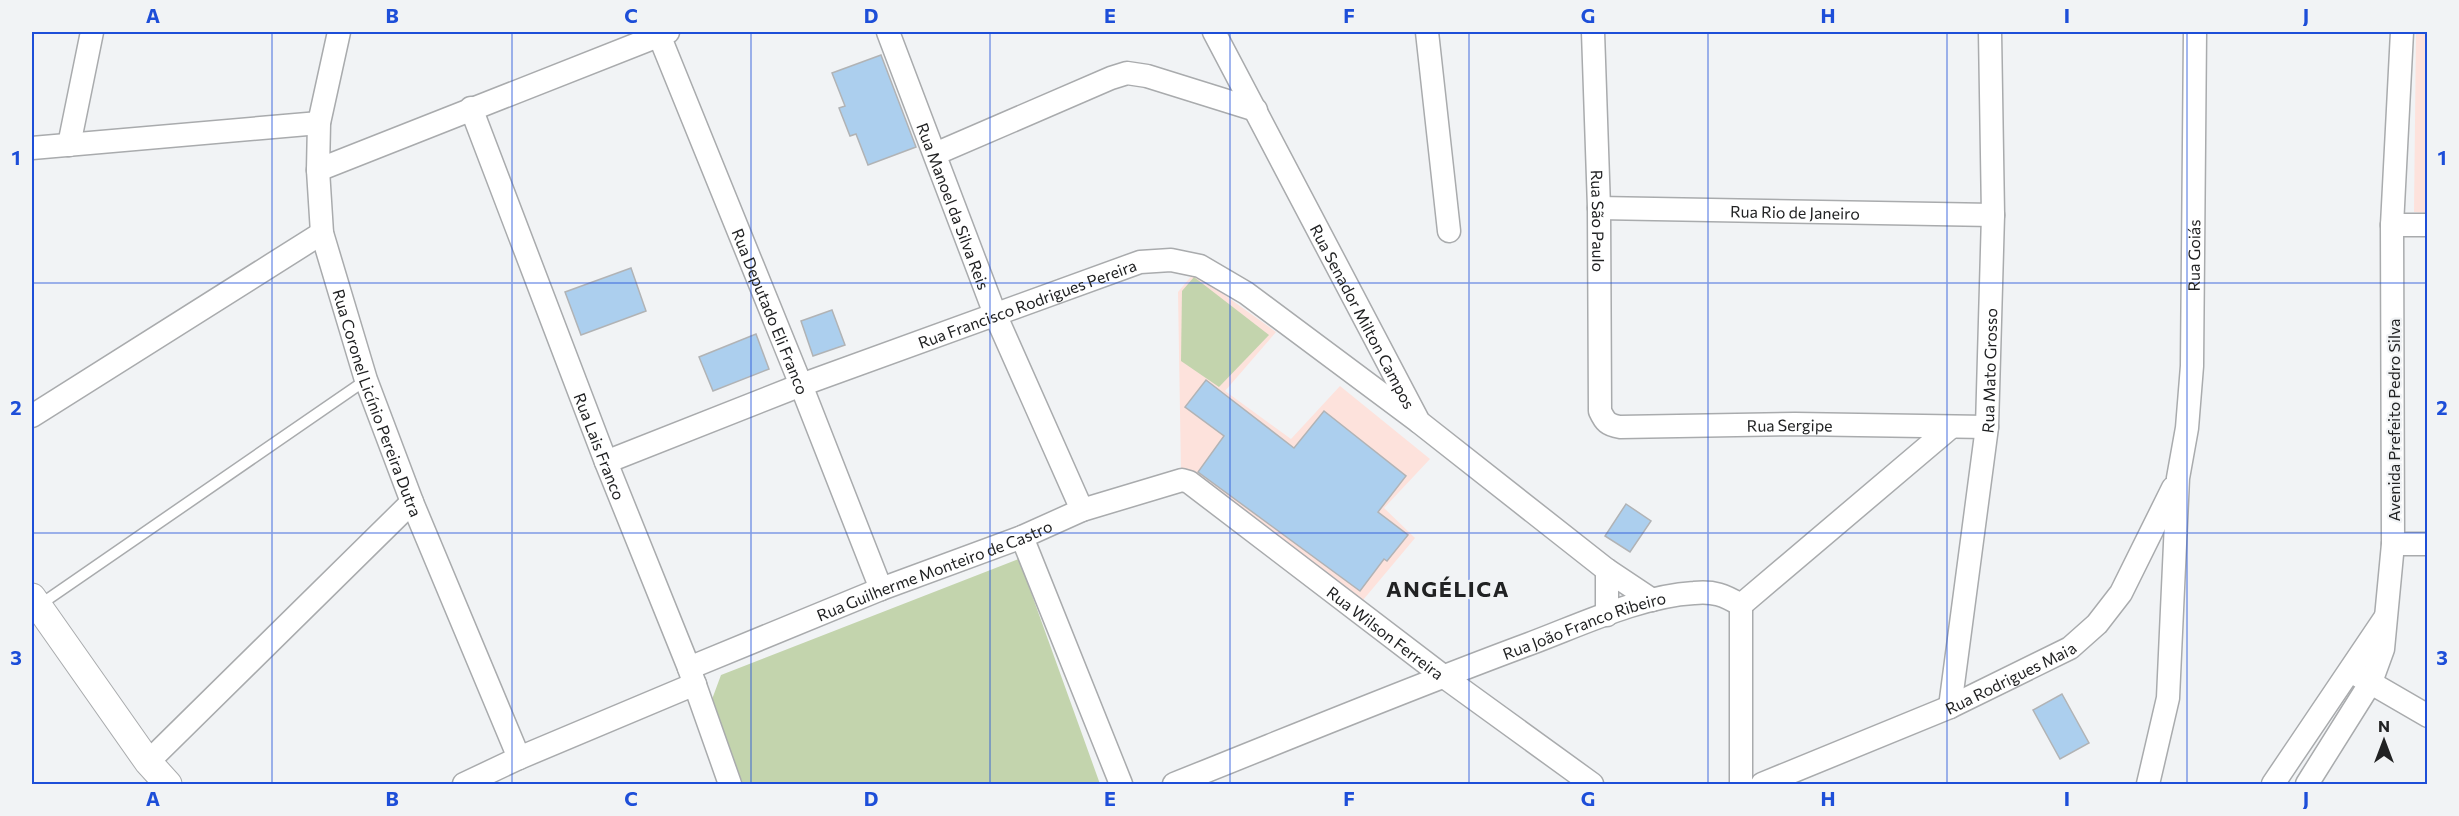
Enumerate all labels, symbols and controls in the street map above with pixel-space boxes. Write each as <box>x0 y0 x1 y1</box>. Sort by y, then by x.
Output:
text: A <box>146 3 160 27</box>
text: B <box>385 3 399 27</box>
text: C <box>624 3 638 27</box>
text: D <box>864 3 878 27</box>
text: E <box>1104 3 1116 27</box>
text: F <box>1343 3 1355 27</box>
text: G <box>1581 3 1595 27</box>
text: H <box>1821 3 1836 27</box>
text: I <box>2064 3 2070 27</box>
text: J <box>2303 3 2309 27</box>
street label: Rua Manoel da Silva Reis <box>914 120 994 292</box>
text: 1 <box>11 145 21 169</box>
text: 1 <box>2437 145 2447 169</box>
street label: Rua São Paulo <box>1588 169 1609 272</box>
street label: Rua Rio de Janeiro <box>1730 201 1860 222</box>
street label: Rua Goiás <box>2183 219 2203 292</box>
street label: Rua Senador Milton Campos <box>1307 221 1420 412</box>
street label: Rua Deputado Eli Franco <box>729 225 813 397</box>
street label: Rua Francisco Rodrigues Pereira <box>915 255 1139 351</box>
street label: Rua Coronel Licínio Pereira Dutra <box>330 287 426 519</box>
street label: Rua Mato Grosso <box>1977 308 2000 434</box>
street label: Avenida Prefeito Pedro Silva <box>2384 319 2403 521</box>
street label: Rua Lais Franco <box>571 390 630 502</box>
text: 2 <box>10 395 22 419</box>
text: 2 <box>2436 395 2448 419</box>
street label: Rua Sergipe <box>1746 414 1833 434</box>
street label: Rua Guilherme Monteiro de Castro <box>814 515 1055 624</box>
district label: ANGÉLICA <box>1386 575 1510 602</box>
street label: Rua Wilson Ferreira <box>1324 582 1448 683</box>
street label: Rua João Franco Ribeiro <box>1500 587 1667 663</box>
street label: Rua Rodrigues Maia <box>1942 638 2080 718</box>
text: 3 <box>10 645 22 669</box>
text: 3 <box>2436 645 2448 669</box>
north arrow <box>2354 711 2414 771</box>
text: N <box>2378 716 2390 735</box>
text: A <box>146 786 160 810</box>
text: B <box>385 786 399 810</box>
text: C <box>624 786 638 810</box>
text: D <box>864 786 878 810</box>
text: E <box>1104 786 1116 810</box>
text: F <box>1343 786 1355 810</box>
text: G <box>1581 786 1595 810</box>
text: H <box>1821 786 1836 810</box>
text: I <box>2064 786 2070 810</box>
text: J <box>2303 786 2309 810</box>

